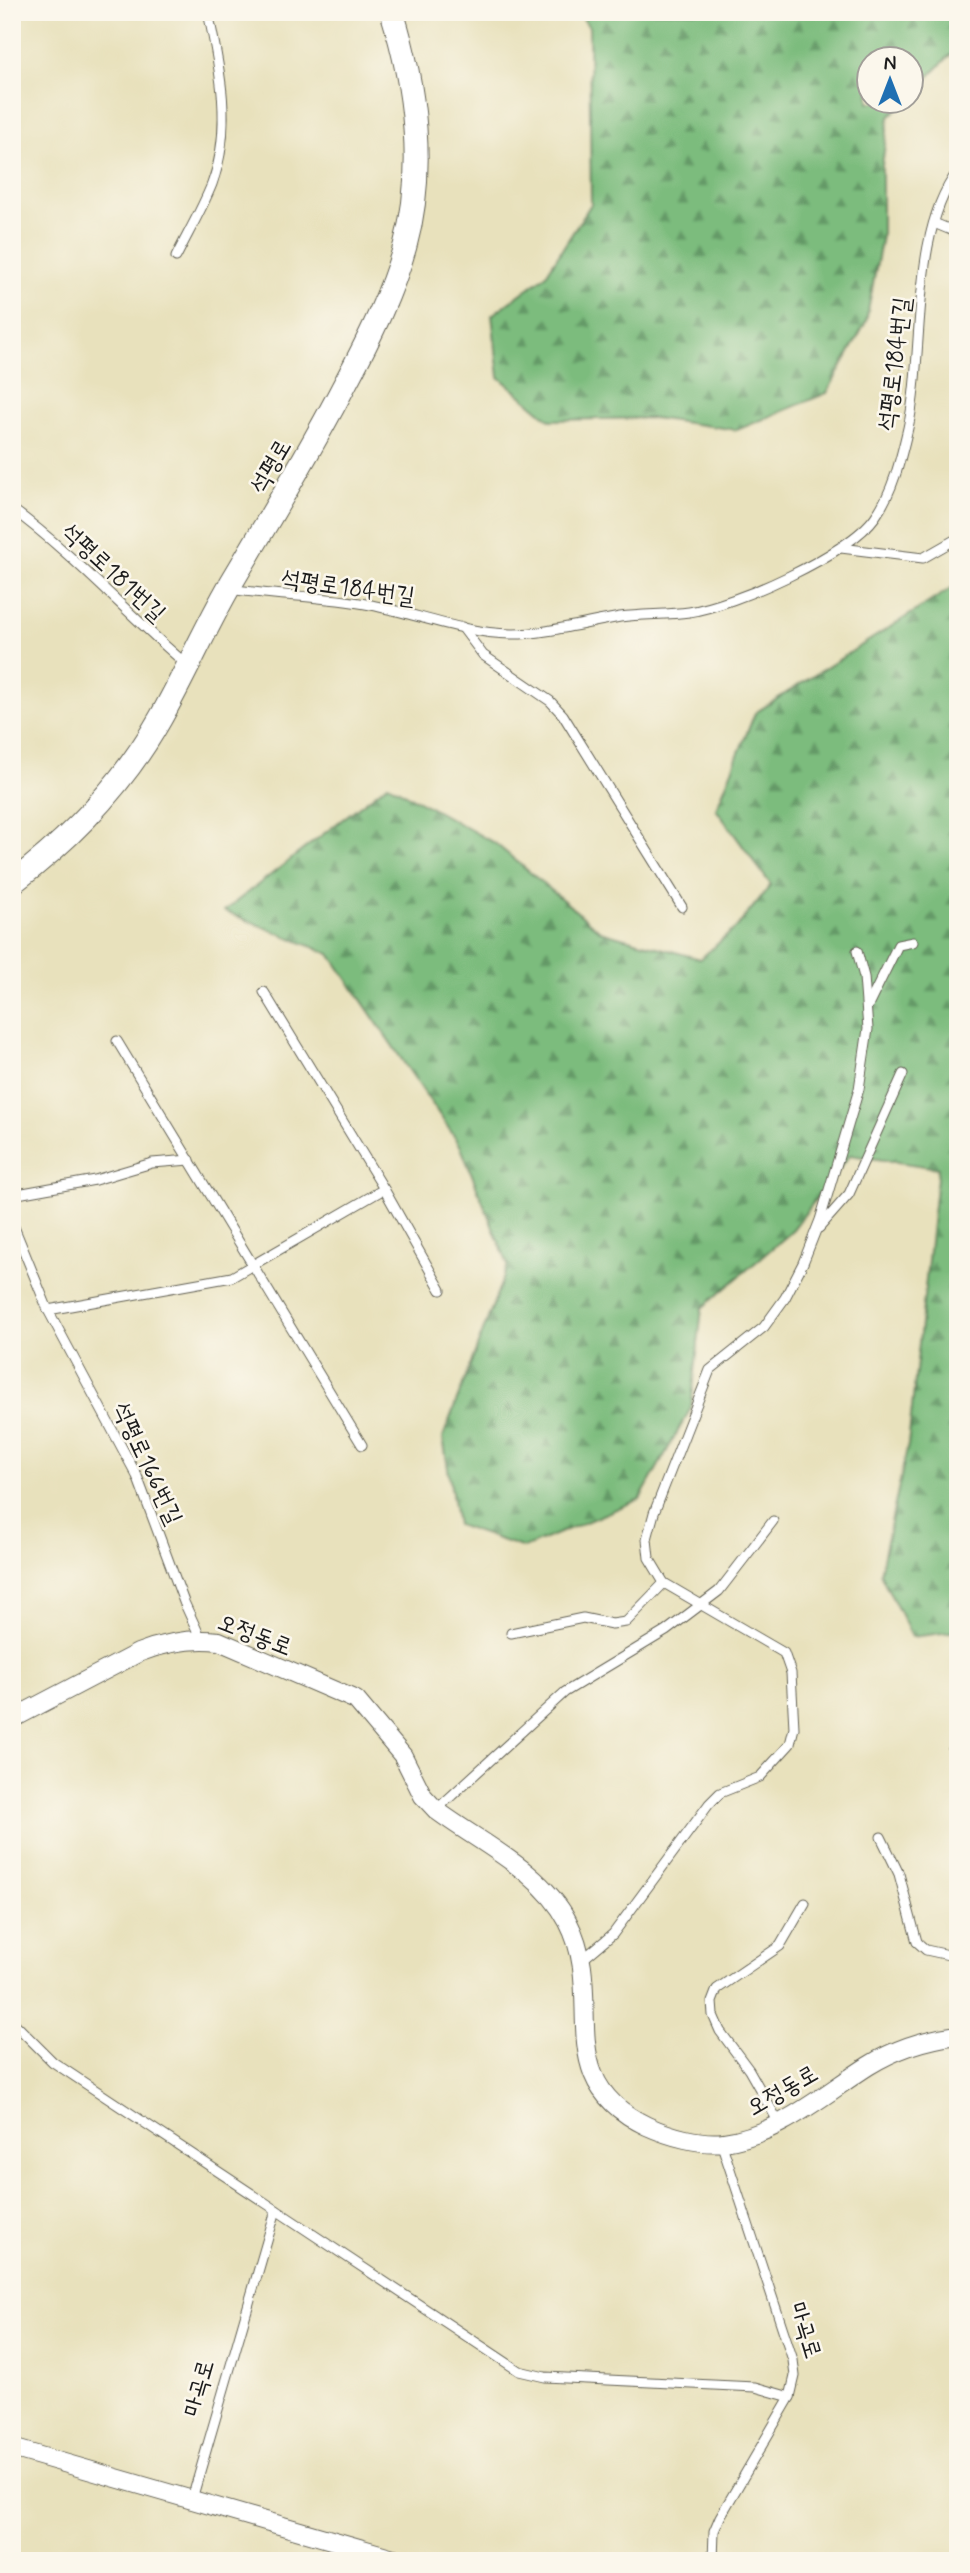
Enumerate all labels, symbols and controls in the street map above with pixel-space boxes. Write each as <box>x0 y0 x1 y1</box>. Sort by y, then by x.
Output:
north arrow <box>855 46 925 116</box>
text: N <box>884 52 896 77</box>
street label: 석평로184번길 <box>872 295 919 433</box>
street label: 석평로 <box>243 434 299 500</box>
street label: 석평로181번길 <box>54 517 172 629</box>
street label: 석평로184번길 <box>279 564 417 613</box>
street label: 석평로166번길 <box>105 1397 189 1530</box>
street label: 오정동로 <box>213 1607 296 1664</box>
street label: 오정동로 <box>742 2059 824 2124</box>
street label: 마곡로 <box>781 2298 828 2363</box>
street label: 마곡로 <box>177 2356 222 2421</box>

